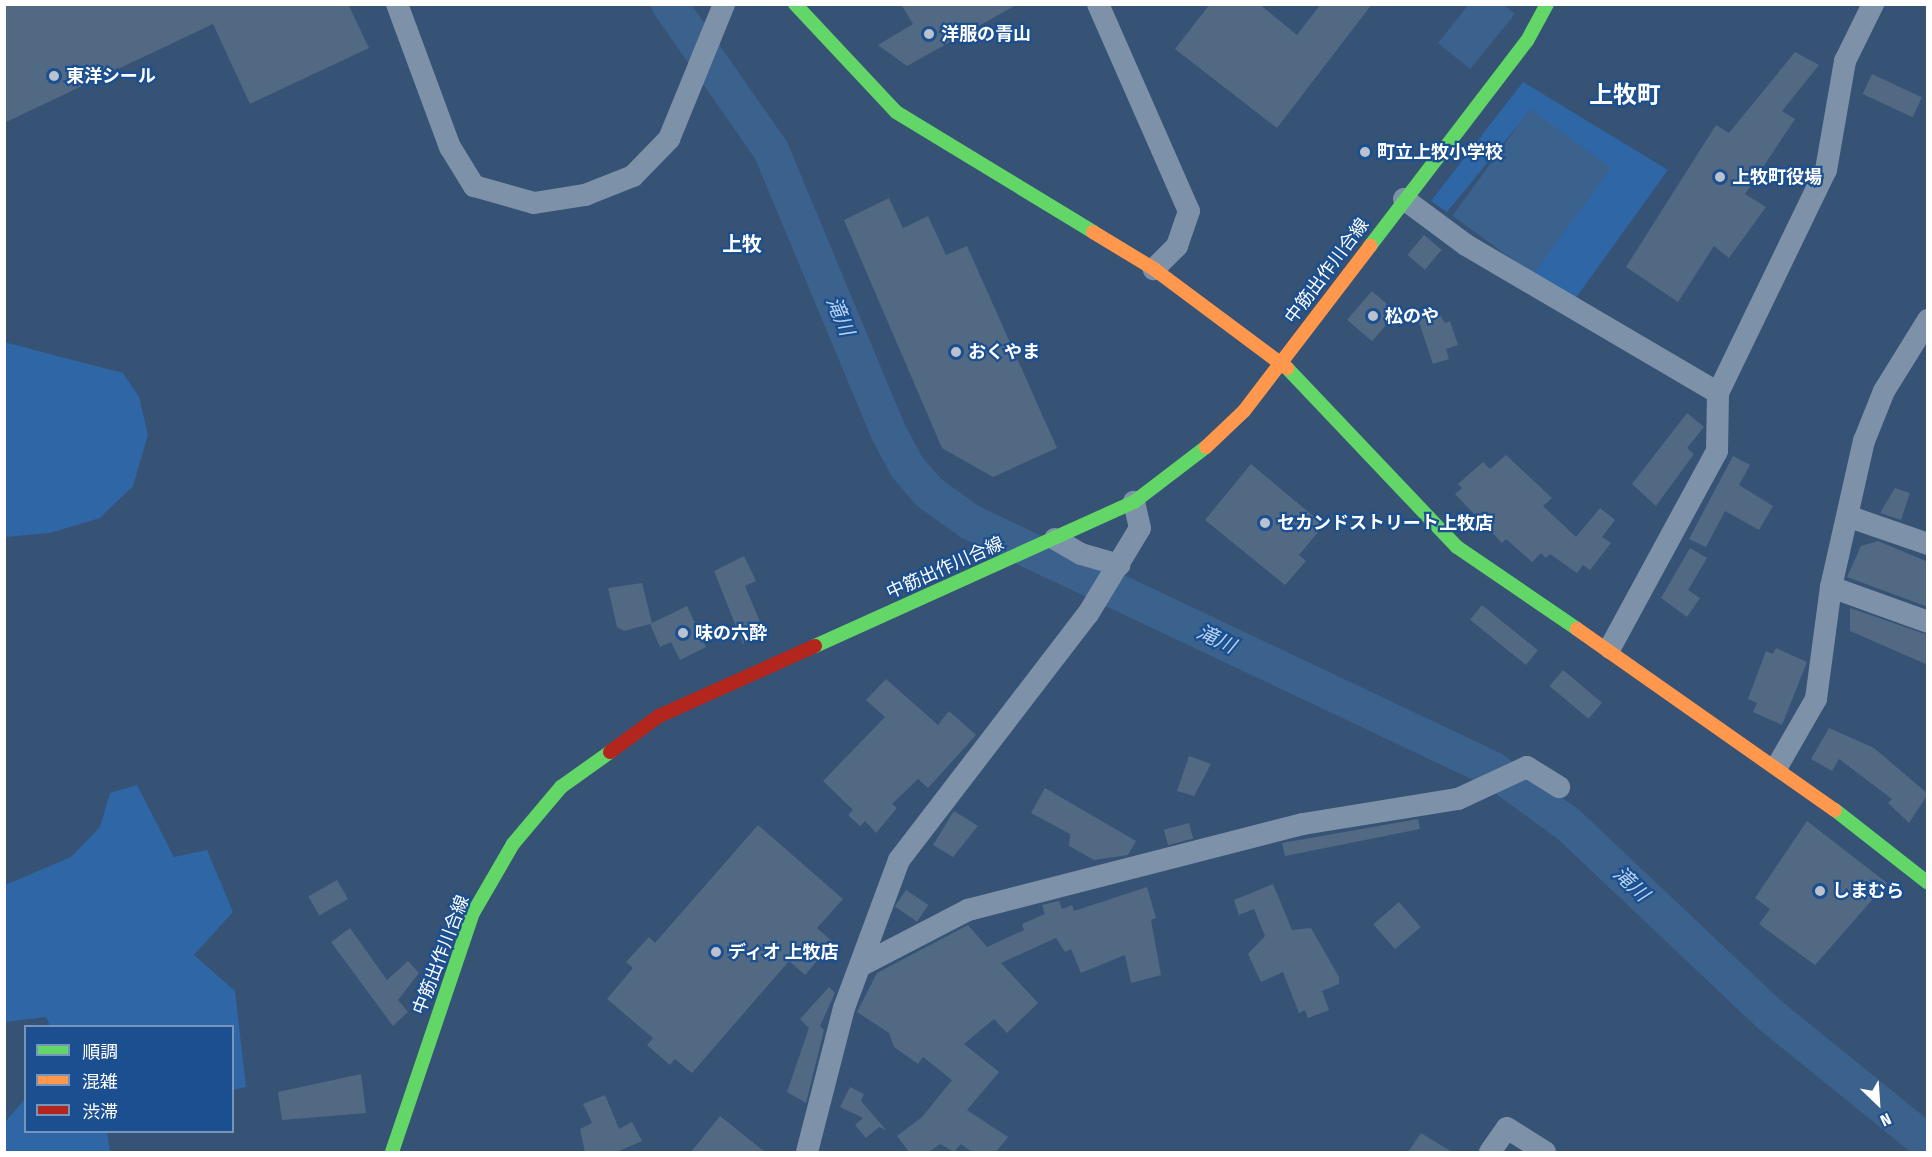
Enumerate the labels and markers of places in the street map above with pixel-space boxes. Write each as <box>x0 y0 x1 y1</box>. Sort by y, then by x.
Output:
place label: 洋服の青山 <box>941 23 1031 45</box>
marker: 洋服の青山 <box>922 27 936 41</box>
place label: 東洋シール <box>66 65 156 87</box>
marker: 東洋シール <box>47 69 61 83</box>
place label: 町立上牧小学校 <box>1377 141 1503 163</box>
marker: 町立上牧小学校 <box>1358 145 1372 159</box>
place label: 上牧町役場 <box>1732 166 1822 188</box>
marker: 上牧町役場 <box>1713 170 1727 184</box>
place label: 松のや <box>1385 305 1439 327</box>
marker: 松のや <box>1366 309 1380 323</box>
place label: おくやま <box>968 341 1040 363</box>
marker: おくやま <box>949 345 963 359</box>
place label: セカンドストリート上牧店 <box>1277 512 1493 534</box>
marker: セカンドストリート上牧店 <box>1258 516 1272 530</box>
place label: 味の六酔 <box>695 622 767 644</box>
marker: 味の六酔 <box>676 626 690 640</box>
place label: しまむら <box>1832 880 1904 902</box>
marker: しまむら <box>1813 884 1827 898</box>
place label: ディオ 上牧店 <box>728 941 840 963</box>
marker: ディオ 上牧店 <box>709 945 723 959</box>

